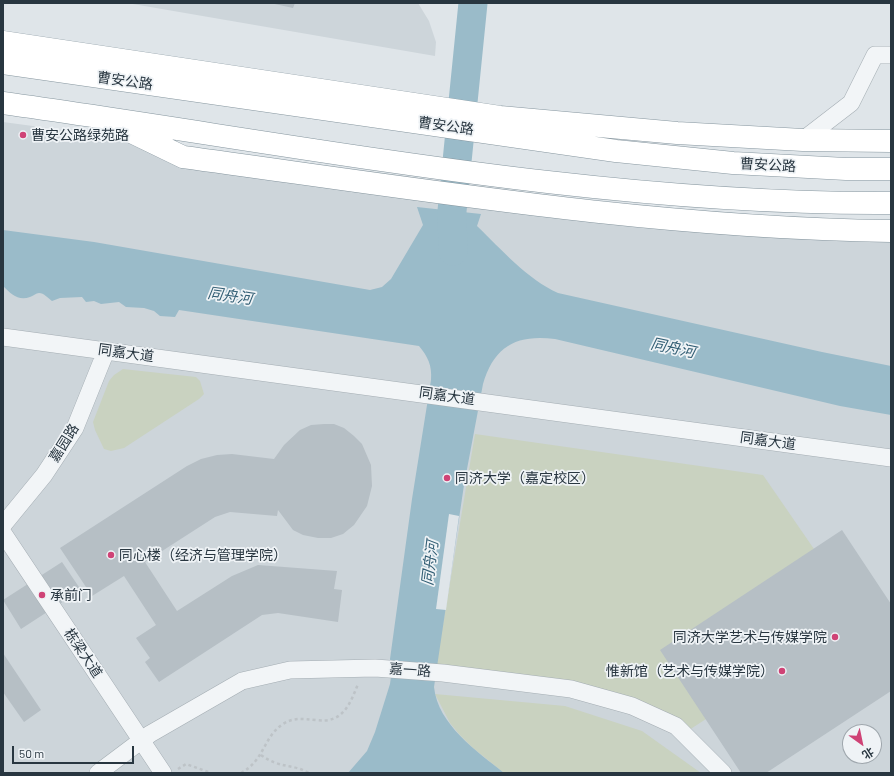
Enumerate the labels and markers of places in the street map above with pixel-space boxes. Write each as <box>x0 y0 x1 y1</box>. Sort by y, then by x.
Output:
place label: 曹安公路绿苑路 <box>31 127 129 143</box>
marker: 曹安公路绿苑路 <box>18 130 28 140</box>
place label: 同济大学（嘉定校区） <box>455 470 595 486</box>
marker: 同济大学（嘉定校区） <box>442 473 452 483</box>
place label: 同心楼（经济与管理学院） <box>119 547 287 563</box>
marker: 同心楼（经济与管理学院） <box>106 550 116 560</box>
place label: 承前门 <box>50 587 92 603</box>
marker: 承前门 <box>37 590 47 600</box>
place label: 同济大学艺术与传媒学院 <box>673 629 827 645</box>
marker: 同济大学艺术与传媒学院 <box>830 632 840 642</box>
place label: 惟新馆（艺术与传媒学院） <box>606 663 774 679</box>
marker: 惟新馆（艺术与传媒学院） <box>777 666 787 676</box>

